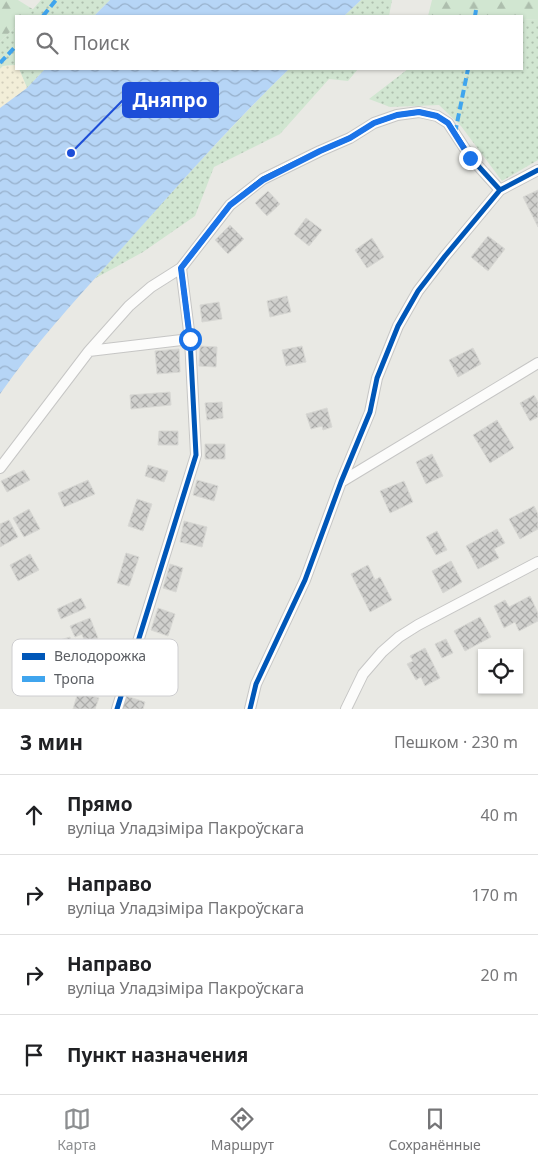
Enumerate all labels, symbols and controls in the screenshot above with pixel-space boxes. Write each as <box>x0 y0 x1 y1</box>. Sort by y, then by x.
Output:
search box <box>15 15 523 70</box>
icon: search <box>33 29 61 57</box>
text: Поиск <box>73 30 129 56</box>
callout: Дняпро <box>123 83 218 117</box>
text: Дняпро <box>133 87 207 113</box>
route end <box>459 147 482 170</box>
route start <box>179 328 202 351</box>
legend <box>12 639 178 696</box>
text: Велодорожка <box>54 646 146 665</box>
map controls <box>478 649 523 694</box>
button: locate <box>478 649 523 694</box>
text: Тропа <box>54 669 94 688</box>
text: 3 мин <box>20 728 83 756</box>
text: Пешком · 230 m <box>394 731 518 753</box>
text: Прямо <box>67 791 133 817</box>
icon: ahead <box>20 801 48 829</box>
text: 40 m <box>481 804 518 826</box>
text: вуліца Уладзіміра Пакроўскага <box>67 817 304 839</box>
text: Направо <box>67 871 152 897</box>
icon: right <box>20 881 48 909</box>
text: 170 m <box>471 884 518 906</box>
text: вуліца Уладзіміра Пакроўскага <box>67 897 304 919</box>
text: Направо <box>67 951 152 977</box>
icon: right <box>20 961 48 989</box>
text: 20 m <box>481 964 518 986</box>
text: вуліца Уладзіміра Пакроўскага <box>67 977 304 999</box>
icon: arrive <box>20 1041 48 1069</box>
text: Пункт назначения <box>67 1042 248 1068</box>
tab: Карта <box>57 1105 96 1154</box>
tab: Маршрут <box>211 1105 274 1154</box>
tab: Сохранённые <box>388 1105 481 1154</box>

